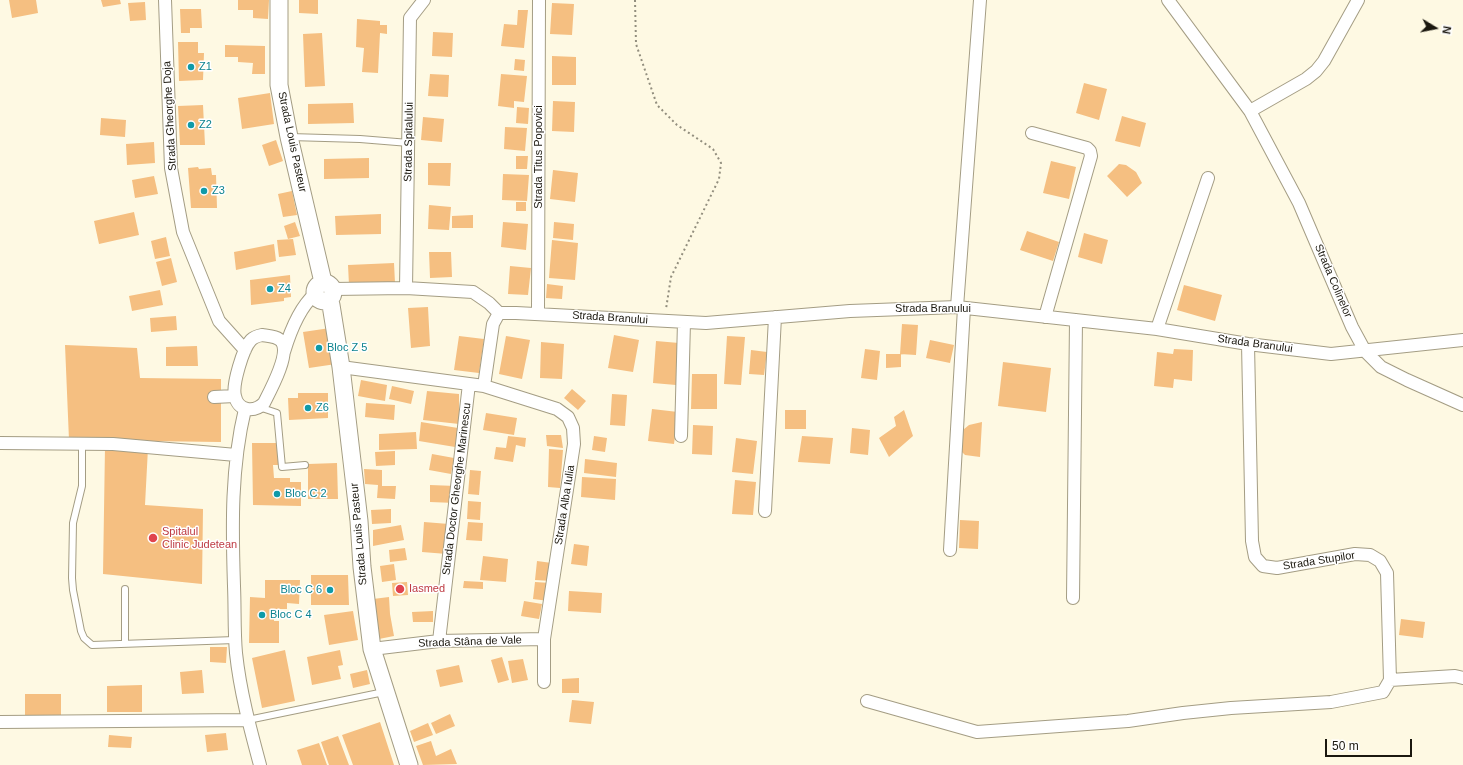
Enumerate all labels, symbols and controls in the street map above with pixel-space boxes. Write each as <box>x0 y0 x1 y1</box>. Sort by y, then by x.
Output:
north arrow <box>1415 8 1455 48</box>
text: N <box>1440 25 1453 35</box>
place label: Z1 <box>199 60 212 74</box>
street label: Strada Gheorghe Doja <box>161 61 179 171</box>
marker: Z1 <box>186 62 196 72</box>
street label: Strada Louis Pasteur <box>275 90 309 194</box>
street label: Strada Spitalului <box>402 102 416 182</box>
street label: Strada Titus Popovici <box>532 105 546 209</box>
place label: Z2 <box>199 118 212 132</box>
marker: Z2 <box>186 120 196 130</box>
place label: Z3 <box>212 184 225 198</box>
marker: Z3 <box>199 186 209 196</box>
street label: Strada Colinelor <box>1312 242 1354 320</box>
place label: Z4 <box>278 282 291 296</box>
marker: Z4 <box>265 284 275 294</box>
street label: Strada Branului <box>895 302 971 316</box>
street label: Strada Branului <box>572 309 648 327</box>
street label: Strada Branului <box>1217 332 1293 356</box>
place label: Bloc Z 5 <box>327 341 367 355</box>
marker: Bloc Z 5 <box>314 343 324 353</box>
place label: Z6 <box>316 401 329 415</box>
street label: Strada Doctor Gheorghe Marinescu <box>440 402 474 576</box>
marker: Z6 <box>303 403 313 413</box>
street label: Strada Alba Iulia <box>552 464 578 546</box>
street label: Strada Louis Pasteur <box>348 482 370 586</box>
place label: Bloc C 2 <box>285 487 327 501</box>
marker: Bloc C 2 <box>272 489 282 499</box>
place label: Spitalul Clinic Judetean <box>162 525 237 551</box>
marker: Spitalul Clinic Judetean <box>147 532 159 544</box>
street label: Strada Stupilor <box>1282 549 1356 573</box>
place label: Iasmed <box>409 582 445 596</box>
place label: Bloc C 6 <box>280 583 322 597</box>
marker: Iasmed <box>394 583 406 595</box>
marker: Bloc C 6 <box>325 585 335 595</box>
place label: Bloc C 4 <box>270 608 312 622</box>
marker: Bloc C 4 <box>257 610 267 620</box>
street label: Strada Stâna de Vale <box>418 634 522 650</box>
scale bar <box>1327 731 1414 757</box>
text: 50 m <box>1332 739 1359 753</box>

